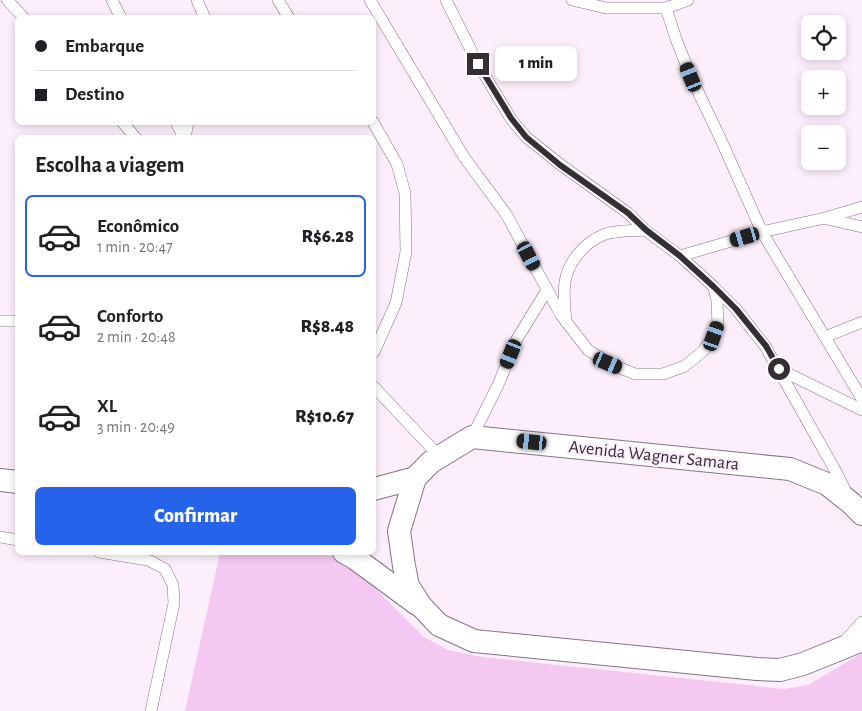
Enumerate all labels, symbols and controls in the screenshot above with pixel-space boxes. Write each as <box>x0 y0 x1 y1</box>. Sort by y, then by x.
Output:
map controls <box>801 15 846 170</box>
button: locate <box>801 15 846 60</box>
text: Embarque <box>65 37 144 56</box>
callout: 1 min <box>496 46 578 82</box>
route end <box>467 53 489 75</box>
text: 1 min <box>519 55 553 71</box>
car <box>678 60 703 94</box>
button: + <box>801 70 846 115</box>
text: Destino <box>65 85 124 104</box>
button: − <box>801 125 846 170</box>
text: Escolha a viagem <box>35 154 184 176</box>
icon: car <box>37 214 82 259</box>
text: Econômico <box>97 217 179 236</box>
car <box>728 226 761 248</box>
text: R$6.28 <box>302 227 354 246</box>
text: 1 min · 20:47 <box>97 239 173 255</box>
car <box>515 239 542 273</box>
icon: car <box>37 304 82 349</box>
text: Conforto <box>97 307 163 326</box>
text: R$8.48 <box>301 317 354 336</box>
car <box>702 319 725 353</box>
text: 2 min · 20:48 <box>97 329 175 345</box>
car <box>498 337 523 371</box>
car <box>591 350 624 376</box>
route start <box>768 358 790 380</box>
icon: car <box>37 394 82 439</box>
text: XL <box>97 397 117 416</box>
text: R$10.67 <box>295 407 354 426</box>
text: 3 min · 20:49 <box>97 419 175 435</box>
car <box>516 433 547 451</box>
street label: Avenida Wagner Samara <box>568 438 740 474</box>
button: Confirmar <box>35 487 356 545</box>

